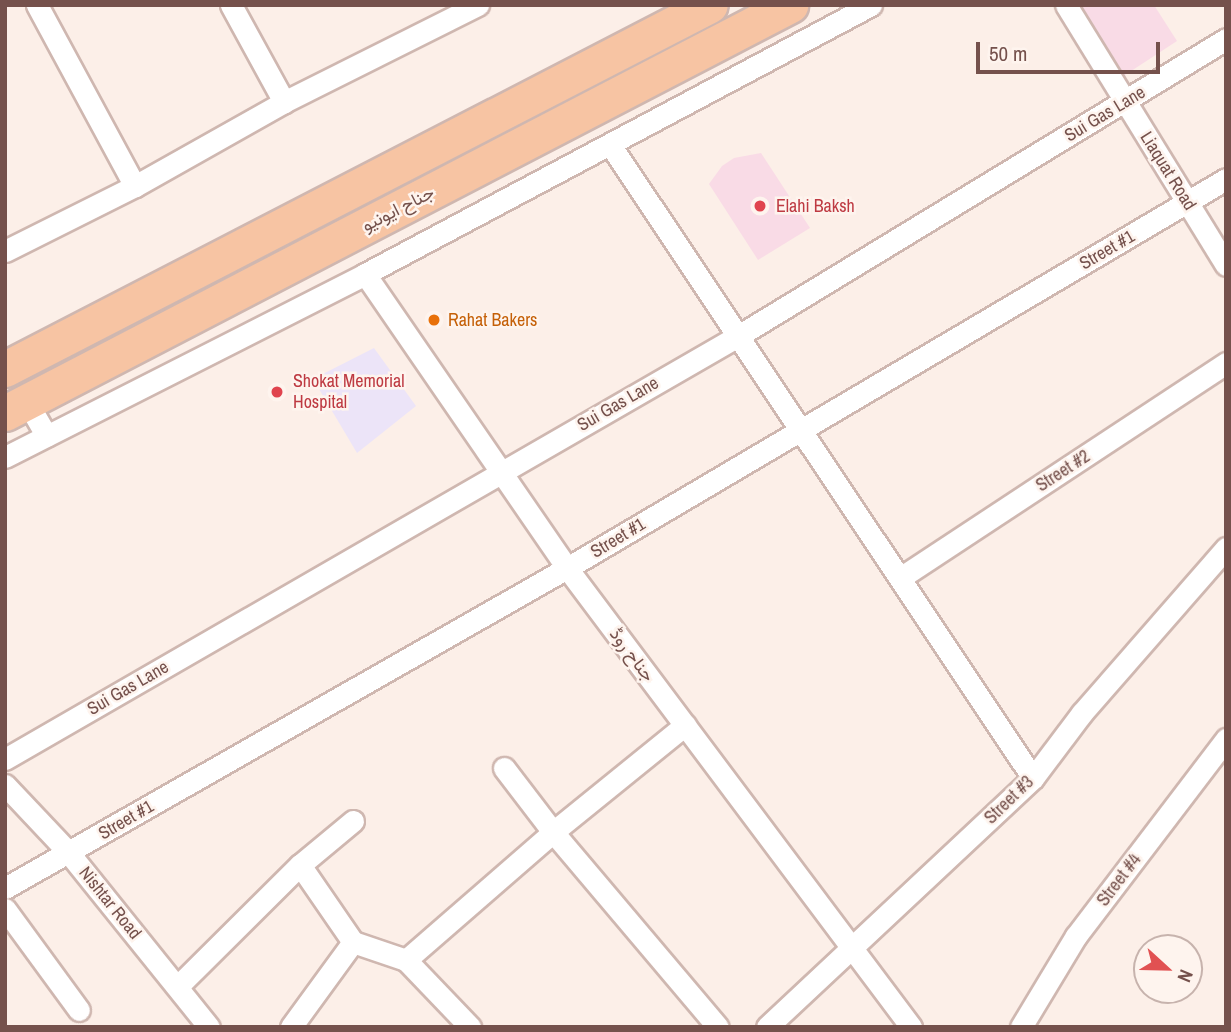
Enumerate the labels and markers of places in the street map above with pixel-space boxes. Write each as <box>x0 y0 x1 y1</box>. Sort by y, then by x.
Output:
place label: Elahi Baksh <box>776 195 855 217</box>
marker: Elahi Baksh <box>750 196 770 216</box>
place label: Rahat Bakers <box>448 309 537 331</box>
marker: Rahat Bakers <box>426 312 442 328</box>
place label: Shokat Memorial Hospital <box>293 371 405 414</box>
marker: Shokat Memorial Hospital <box>267 382 287 402</box>

